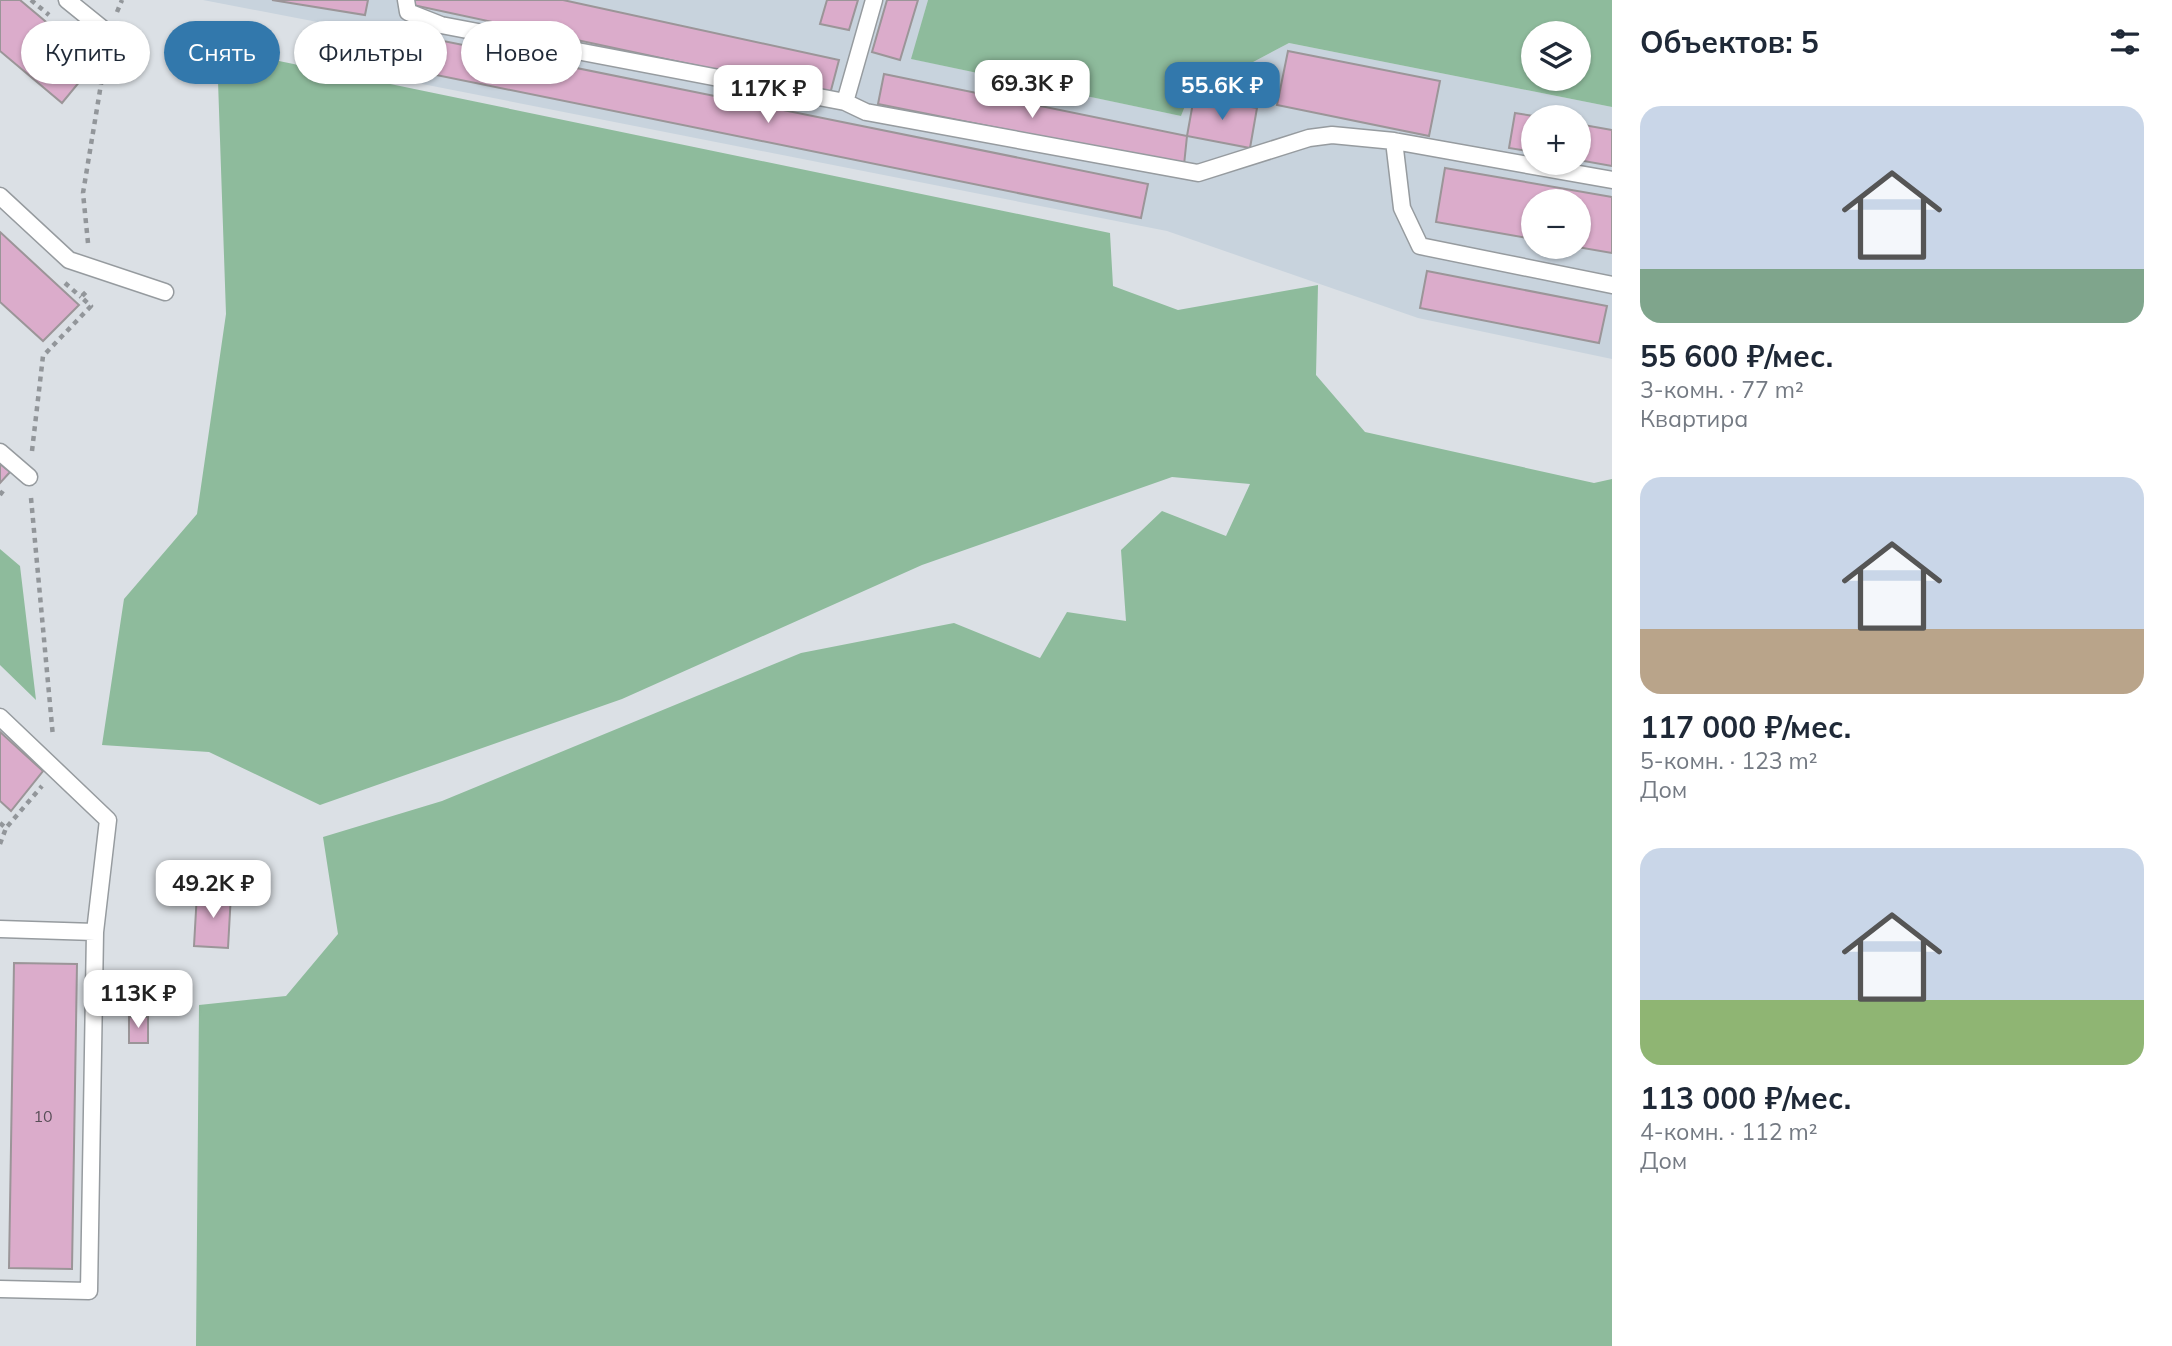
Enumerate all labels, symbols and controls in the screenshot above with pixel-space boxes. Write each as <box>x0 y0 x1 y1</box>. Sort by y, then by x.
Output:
chip: Купить <box>21 21 150 84</box>
chip: Снять <box>164 21 280 84</box>
chip: Фильтры <box>294 21 447 84</box>
chip: Новое <box>461 21 582 84</box>
map controls <box>1521 21 1591 259</box>
button: layers <box>1521 21 1591 91</box>
text: Объектов: 5 <box>1640 23 1819 61</box>
icon: filters <box>2106 23 2144 61</box>
pin: 69.3K ₽ <box>967 60 1097 120</box>
pin: 55.6K ₽ <box>1157 62 1287 122</box>
pin: 117K ₽ <box>711 66 825 125</box>
text: 69.3K ₽ <box>991 68 1073 97</box>
text: 55.6K ₽ <box>1181 70 1263 99</box>
text: 117K ₽ <box>730 73 806 102</box>
button: + <box>1521 105 1591 175</box>
icon: home <box>1829 152 1955 278</box>
button: − <box>1521 189 1591 259</box>
text: 55 600 ₽/мес. <box>1640 337 1833 375</box>
text: 3-комн. · 77 m² <box>1640 375 1804 404</box>
text: Квартира <box>1640 404 1748 433</box>
icon: home <box>1829 523 1955 649</box>
text: 117 000 ₽/мес. <box>1640 708 1851 746</box>
text: 5-комн. · 123 m² <box>1640 746 1818 775</box>
text: Дом <box>1640 775 1687 804</box>
pin: 49.2K ₽ <box>148 860 278 920</box>
text: 49.2K ₽ <box>172 868 254 897</box>
icon: home <box>1829 894 1955 1020</box>
pin: 113K ₽ <box>81 970 195 1030</box>
text: 113K ₽ <box>100 978 176 1007</box>
text: 113 000 ₽/мес. <box>1640 1079 1851 1117</box>
house number: 10 <box>33 1106 53 1126</box>
text: 4-комн. · 112 m² <box>1640 1117 1818 1146</box>
text: Дом <box>1640 1146 1687 1175</box>

